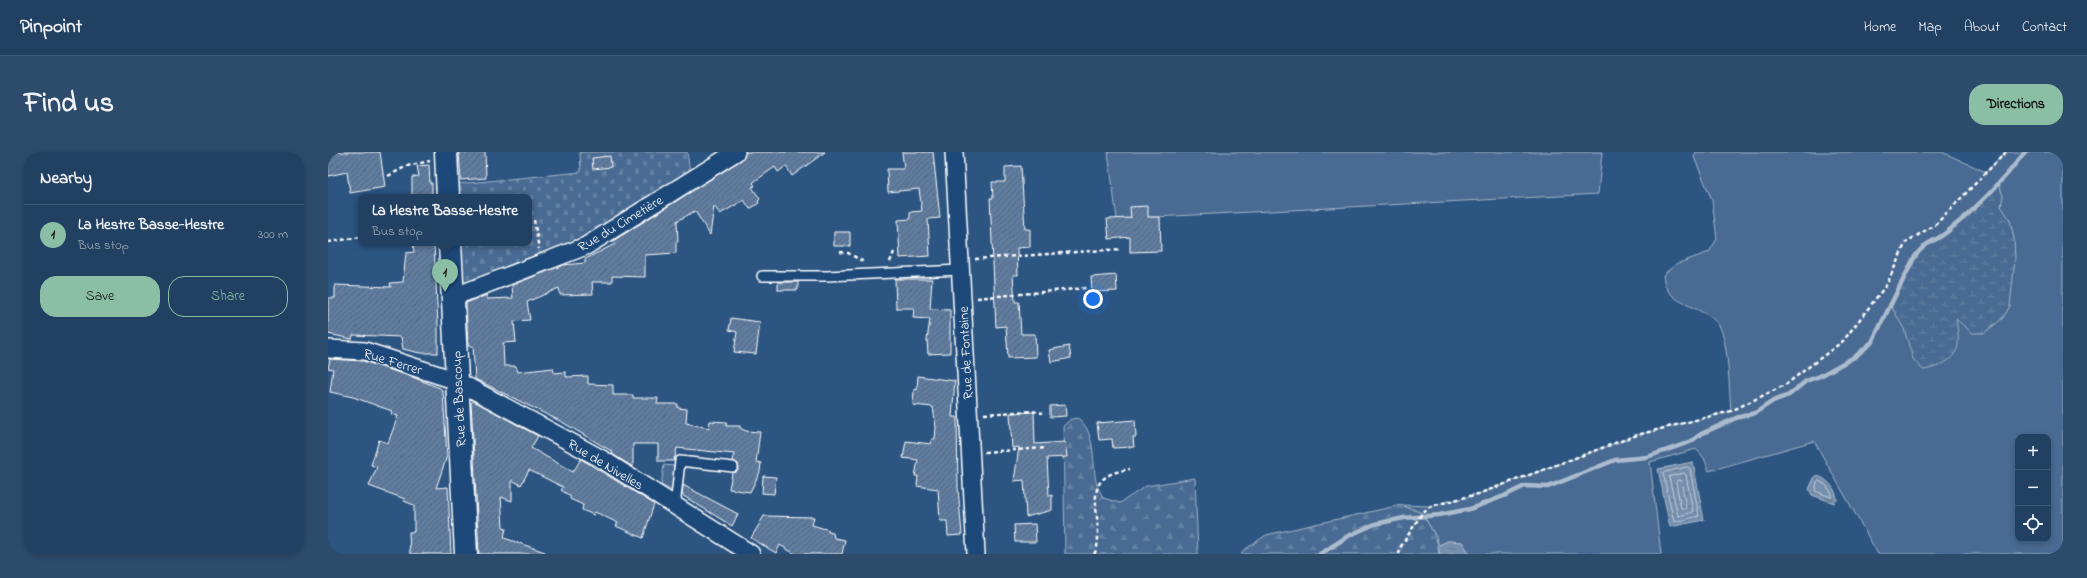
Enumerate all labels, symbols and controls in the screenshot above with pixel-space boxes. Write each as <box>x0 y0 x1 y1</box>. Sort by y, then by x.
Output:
text: Pinpoint <box>20 14 82 41</box>
text: Home <box>1864 17 1896 38</box>
text: Map <box>1918 17 1942 38</box>
text: About <box>1964 17 2000 38</box>
text: Contact <box>2022 17 2067 38</box>
text: Find us <box>24 84 114 125</box>
button: Directions <box>1969 84 2063 125</box>
text: Nearby <box>40 166 92 191</box>
street label: Rue du Cimetière <box>574 190 668 258</box>
popup <box>358 194 532 246</box>
text: La Hestre Basse-Hestre <box>372 200 518 222</box>
text: La Hestre Basse-Hestre <box>78 214 224 236</box>
text: Bus stop <box>372 222 423 241</box>
text: 1 <box>51 225 55 244</box>
text: 300 m <box>258 225 288 244</box>
text: Bus stop <box>78 236 129 255</box>
pin: 1 <box>432 259 458 292</box>
button: Save <box>40 276 160 317</box>
button: Share <box>168 276 288 317</box>
your location <box>1083 289 1103 309</box>
street label: Rue de Fontaine <box>954 305 979 400</box>
street label: Rue Ferrer <box>361 344 425 381</box>
street label: Rue de Bascoup <box>446 350 473 448</box>
street label: Rue de Nivelles <box>563 434 647 496</box>
map controls <box>2015 434 2051 542</box>
button: + <box>2015 434 2051 470</box>
button: − <box>2015 470 2051 506</box>
button: locate <box>2015 506 2051 542</box>

